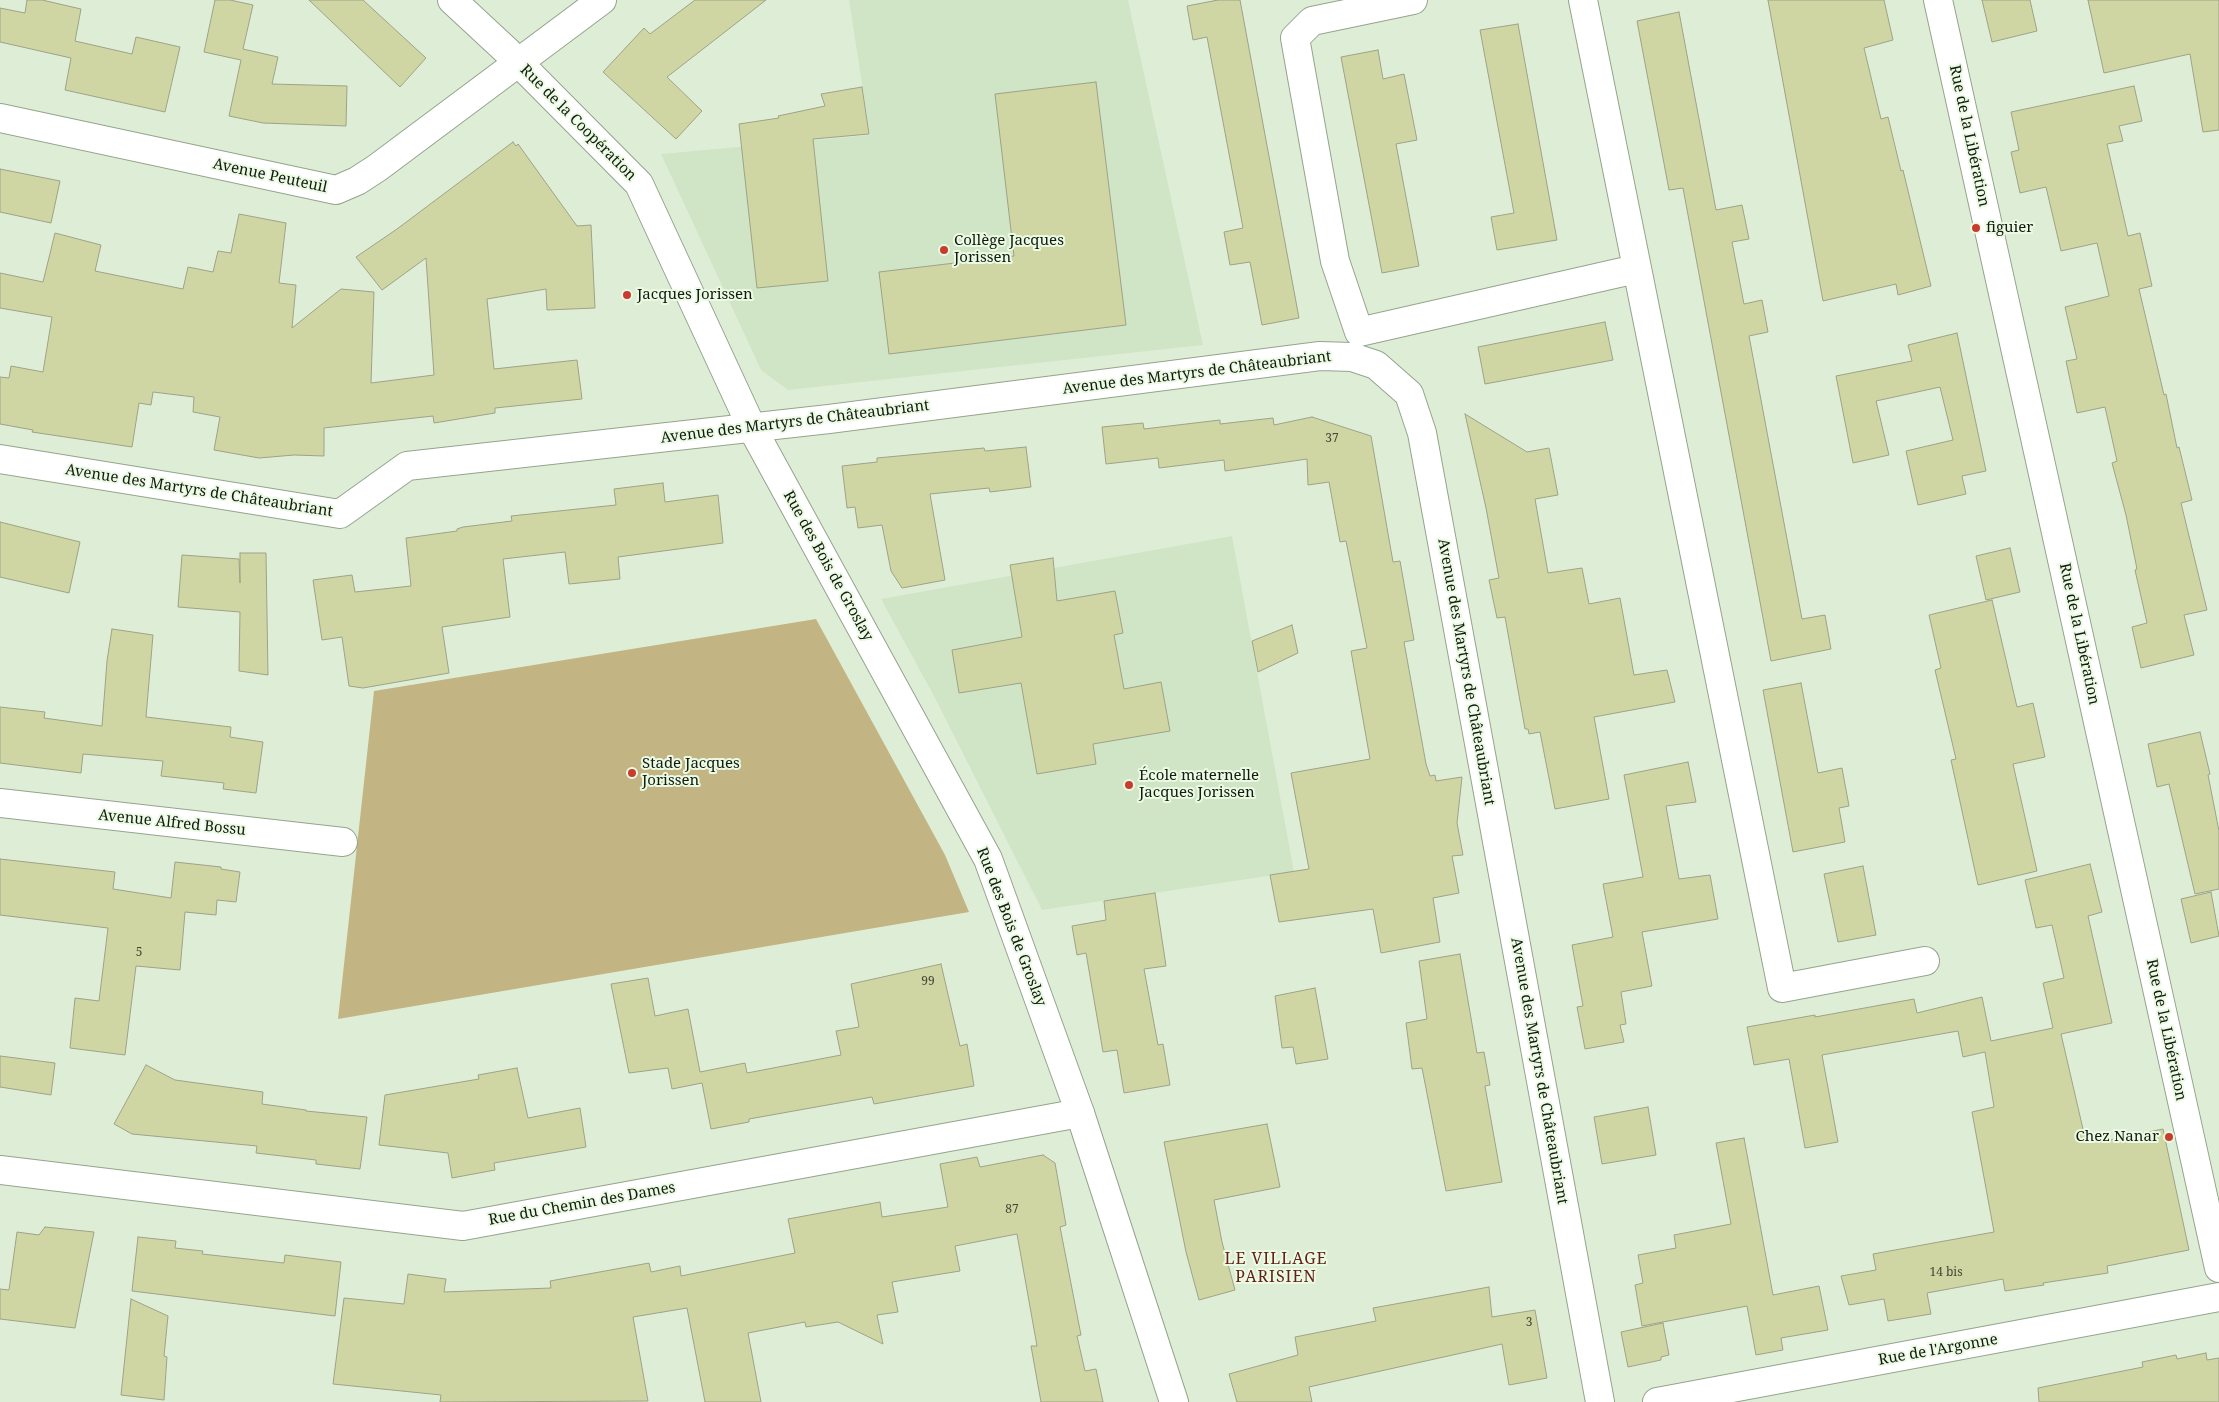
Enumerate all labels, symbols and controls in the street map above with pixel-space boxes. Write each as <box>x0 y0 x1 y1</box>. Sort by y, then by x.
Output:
street label: Rue de la Coopération <box>516 61 640 185</box>
street label: Rue de la Libération <box>1945 63 1993 209</box>
street label: Avenue Peuteuil <box>211 155 329 197</box>
place label: figuier <box>1986 219 2033 237</box>
marker: figuier <box>1970 222 1982 234</box>
place label: Collège Jacques Jorissen <box>954 232 1064 267</box>
marker: Collège Jacques Jorissen <box>938 244 950 256</box>
place label: Jacques Jorissen <box>637 286 753 304</box>
marker: Jacques Jorissen <box>621 289 633 301</box>
street label: Avenue des Martyrs de Châteaubriant <box>1062 348 1332 398</box>
street label: Avenue des Martyrs de Châteaubriant <box>660 397 930 447</box>
house number: 37 <box>1325 432 1339 446</box>
street label: Avenue des Martyrs de Châteaubriant <box>64 461 334 521</box>
street label: Rue des Bois de Groslay <box>779 488 877 644</box>
street label: Avenue des Martyrs de Châteaubriant <box>1434 537 1498 807</box>
street label: Rue de la Libération <box>2055 561 2103 707</box>
place label: Stade Jacques Jorissen <box>642 755 740 790</box>
marker: Stade Jacques Jorissen <box>626 767 638 779</box>
place label: École maternelle Jacques Jorissen <box>1139 767 1259 802</box>
marker: École maternelle Jacques Jorissen <box>1123 779 1135 791</box>
street label: Avenue Alfred Bossu <box>97 806 247 840</box>
street label: Rue des Bois de Groslay <box>972 845 1050 1009</box>
street label: Avenue des Martyrs de Châteaubriant <box>1507 936 1571 1206</box>
house number: 5 <box>136 946 142 960</box>
street label: Rue de la Libération <box>2142 957 2190 1103</box>
house number: 99 <box>921 975 935 989</box>
place label: Chez Nanar <box>2076 1128 2159 1146</box>
marker: Chez Nanar <box>2163 1131 2175 1143</box>
street label: Rue du Chemin des Dames <box>487 1179 677 1229</box>
house number: 87 <box>1005 1203 1019 1217</box>
district label: LE VILLAGE PARISIEN <box>1223 1249 1329 1287</box>
house number: 14 bis <box>1929 1266 1963 1280</box>
house number: 3 <box>1526 1316 1532 1330</box>
street label: Rue de l'Argonne <box>1877 1331 1999 1369</box>

